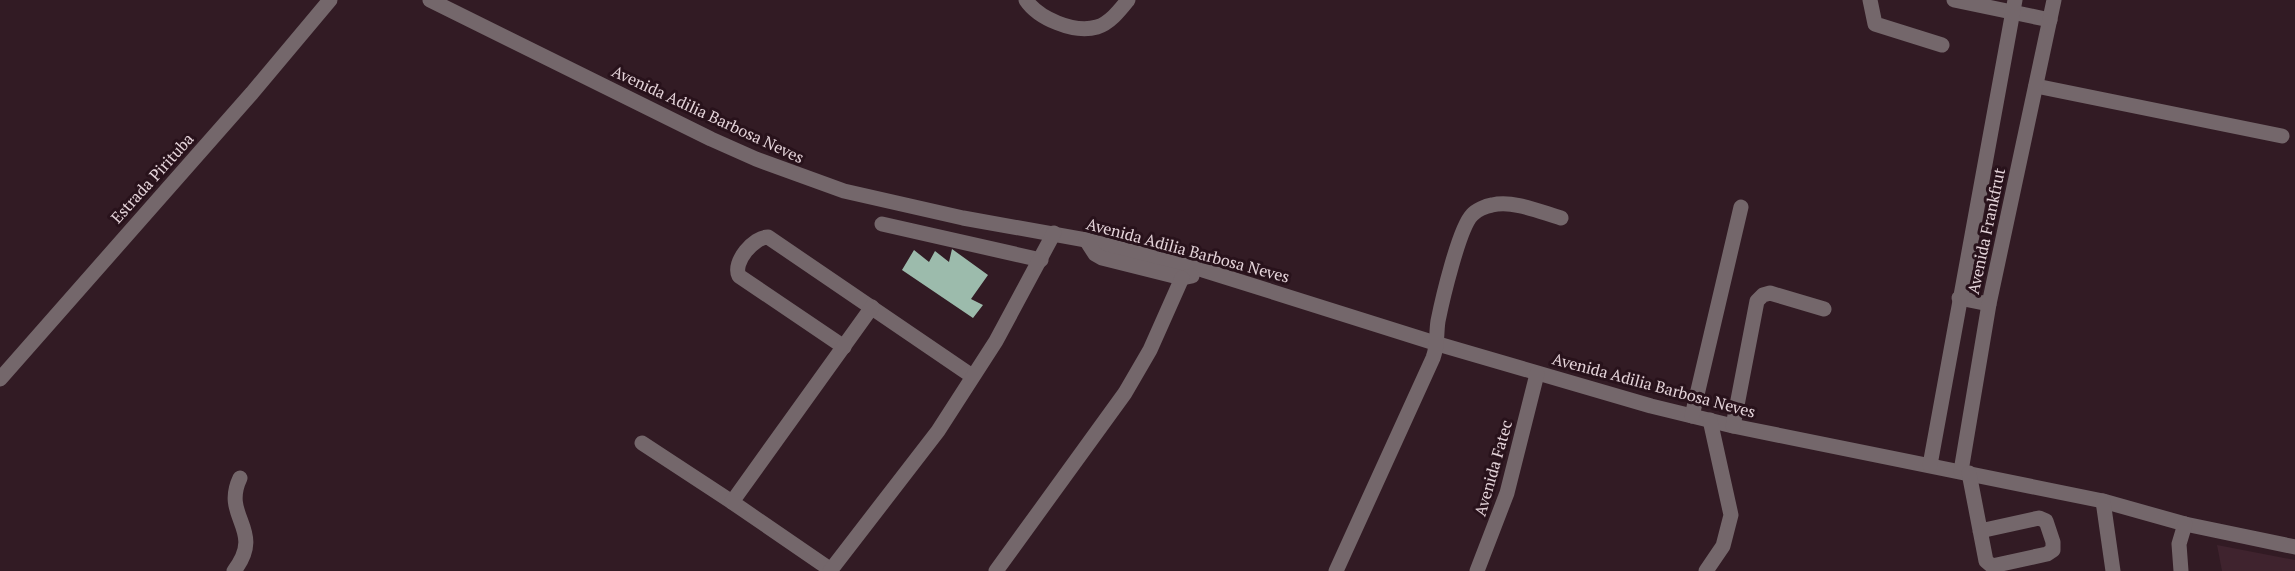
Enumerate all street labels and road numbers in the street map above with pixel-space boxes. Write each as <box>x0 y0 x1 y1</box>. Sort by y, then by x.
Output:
street label: Avenida Adilia Barbosa Neves <box>608 60 808 168</box>
street label: Estrada Pirituba <box>106 128 198 228</box>
street label: Avenida Frankfrut <box>1962 166 2010 296</box>
street label: Avenida Adilia Barbosa Neves <box>1084 212 1292 288</box>
street label: Avenida Adilia Barbosa Neves <box>1550 347 1758 423</box>
street label: Avenida Fatec <box>1469 417 1517 519</box>

